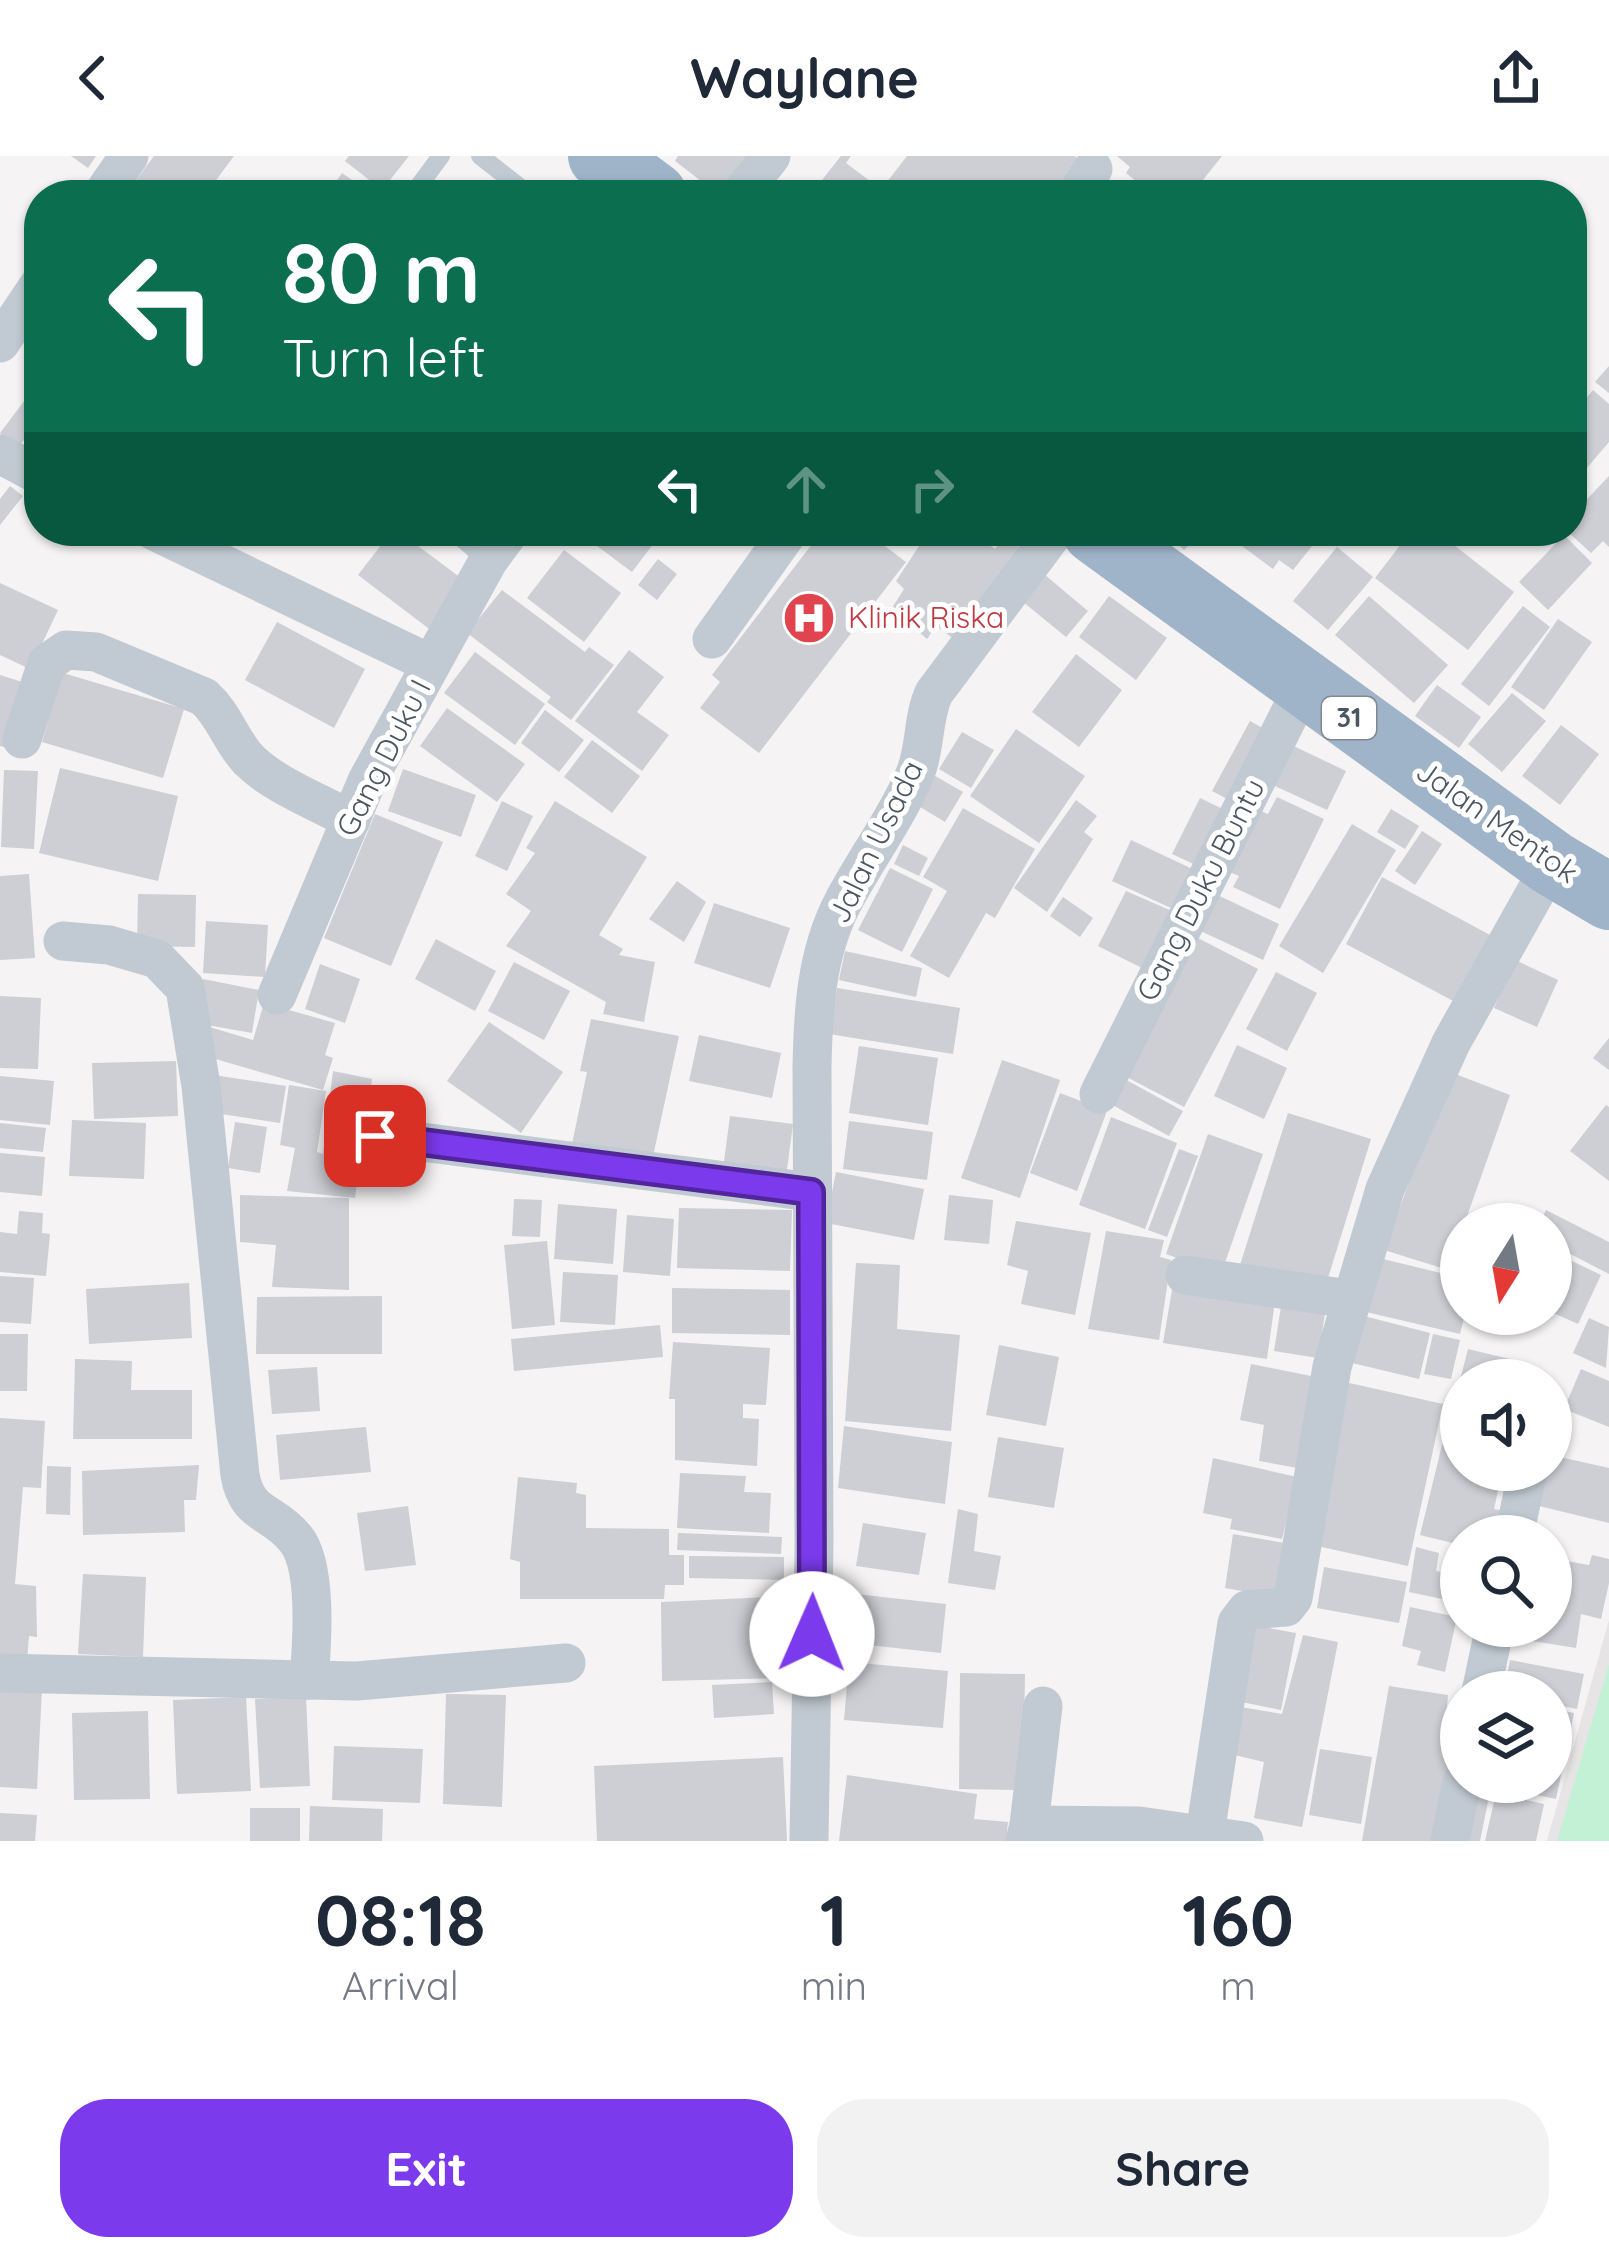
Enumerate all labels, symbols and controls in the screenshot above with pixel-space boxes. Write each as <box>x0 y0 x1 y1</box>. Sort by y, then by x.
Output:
text: Waylane <box>690 44 919 112</box>
icon: back <box>60 45 126 111</box>
icon: share <box>1483 45 1549 111</box>
text: 80 m <box>282 219 481 324</box>
icon: left <box>84 228 240 384</box>
text: Turn left <box>282 323 486 391</box>
icon: left <box>647 456 713 522</box>
icon: ahead <box>773 456 839 522</box>
icon: right <box>899 456 965 522</box>
hospital icon: Klinik Riska <box>781 590 837 646</box>
place label: Klinik Riska <box>848 598 1004 636</box>
street label: Gang Duku I <box>327 673 439 842</box>
road number: 31 <box>1322 697 1376 739</box>
street label: Jalan Mentok <box>1409 751 1586 891</box>
street label: Jalan Usada <box>819 754 931 929</box>
street label: Gang Duku Buntu <box>1128 772 1273 1007</box>
pin <box>324 1085 426 1187</box>
icon: arrive <box>342 1103 408 1169</box>
north arrow <box>1440 1203 1572 1335</box>
map controls <box>1440 1203 1572 1803</box>
button: sound <box>1440 1359 1572 1491</box>
button: search <box>1440 1515 1572 1647</box>
position arrow <box>749 1571 875 1697</box>
button: layers <box>1440 1671 1572 1803</box>
text: 08:18 <box>315 1874 486 1964</box>
text: 1 <box>820 1874 848 1964</box>
text: 160 <box>1182 1874 1294 1964</box>
text: Arrival <box>342 1961 459 2010</box>
text: min <box>801 1961 867 2010</box>
text: m <box>1220 1961 1256 2010</box>
button: Exit <box>60 2099 793 2237</box>
button: Share <box>817 2099 1549 2237</box>

